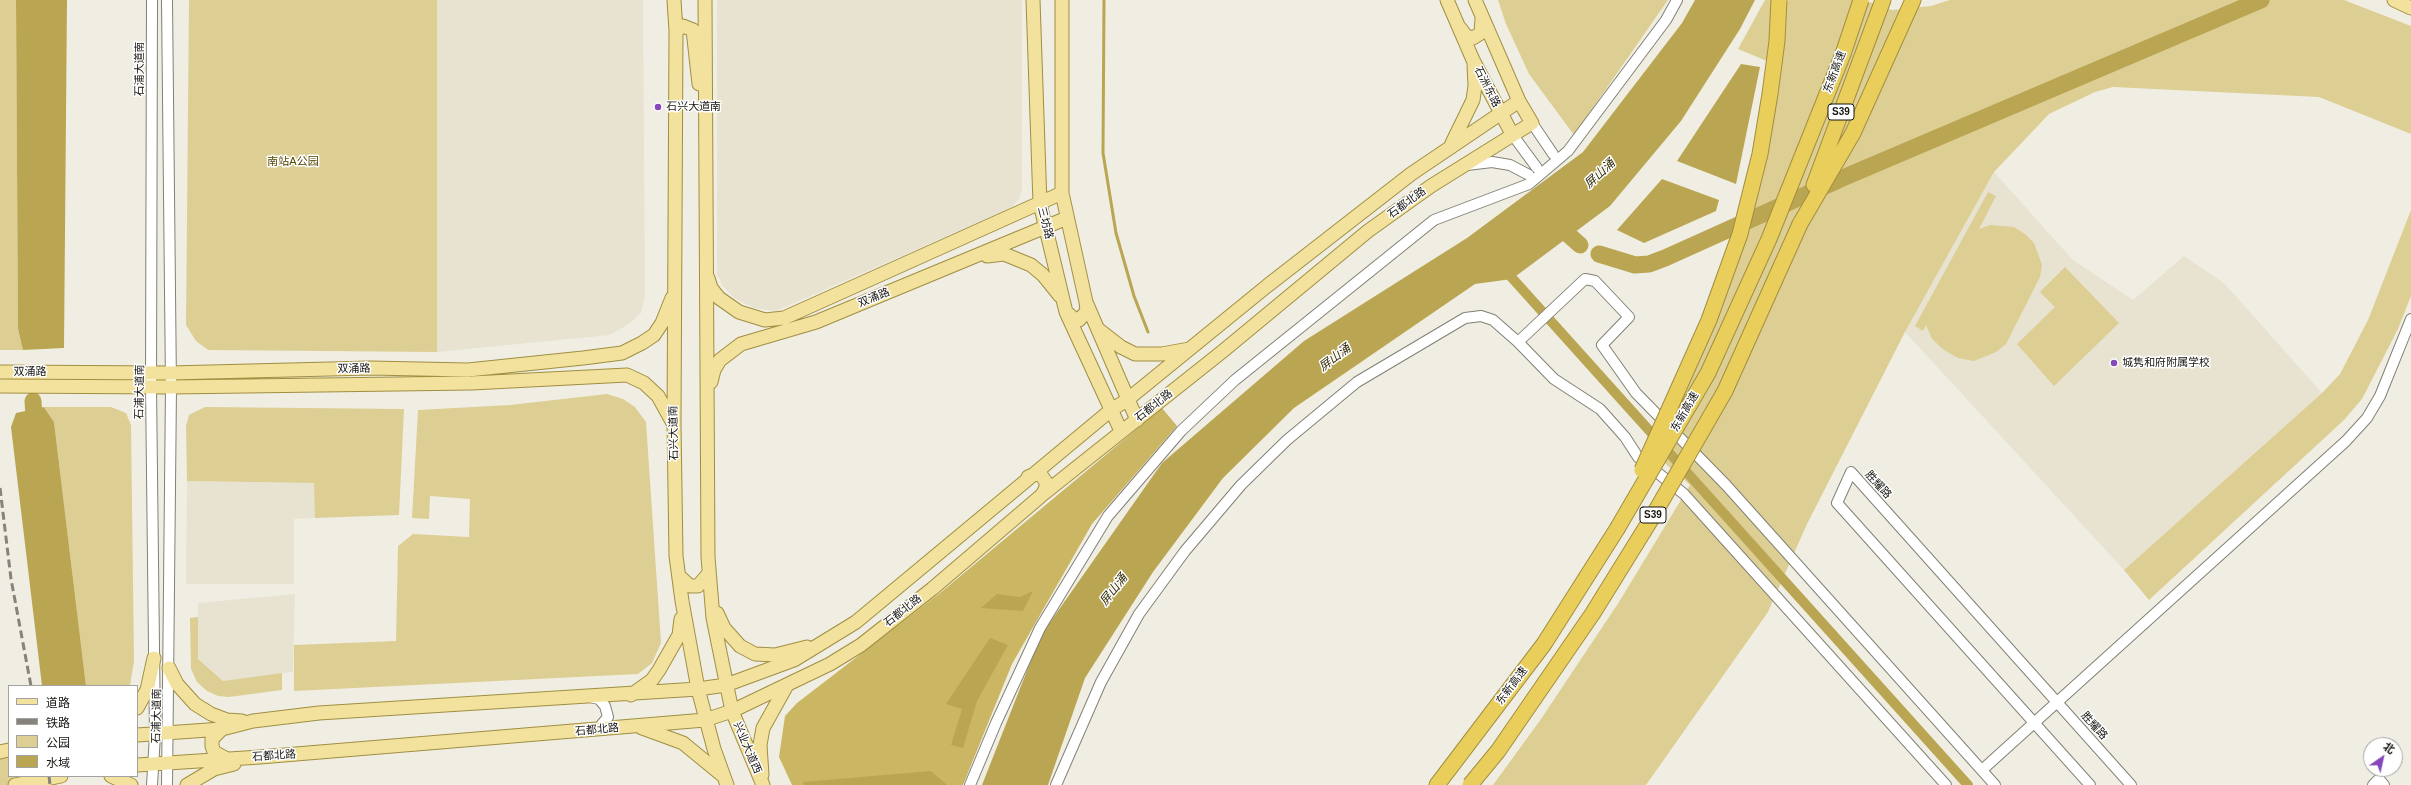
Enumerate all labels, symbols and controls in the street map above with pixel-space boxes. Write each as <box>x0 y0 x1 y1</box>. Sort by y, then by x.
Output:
street label: 石浦大道南 <box>133 42 147 96</box>
street label: 东新高速 <box>1821 49 1849 95</box>
street label: 石洲东路 <box>1471 64 1503 110</box>
place label: 石兴大道南 <box>666 100 721 114</box>
marker: 石兴大道南 <box>653 102 663 112</box>
road number: S39 <box>1828 104 1854 120</box>
park label: 南站A公园 <box>267 155 319 169</box>
water label: 屏山涌 <box>1582 156 1618 192</box>
street label: 石都北路 <box>1385 185 1429 221</box>
street label: 三坊路 <box>1035 205 1055 241</box>
street label: 双涌路 <box>856 286 892 310</box>
water label: 屏山涌 <box>1316 341 1354 375</box>
place label: 城隽和府附属学校 <box>2122 356 2210 370</box>
marker: 城隽和府附属学校 <box>2109 358 2119 368</box>
street label: 双涌路 <box>337 362 371 376</box>
street label: 石浦大道南 <box>133 364 147 420</box>
street label: 双涌路 <box>14 365 46 379</box>
street label: 石都北路 <box>1133 387 1175 425</box>
street label: 东新高速 <box>1668 390 1702 434</box>
street label: 石兴大道南 <box>667 405 681 461</box>
street label: 胜耀路 <box>1862 468 1894 502</box>
road number: S39 <box>1640 507 1666 523</box>
water label: 屏山涌 <box>1097 571 1131 609</box>
street label: 石都北路 <box>882 592 924 630</box>
street label: 东新高速 <box>1493 664 1531 708</box>
legend <box>8 685 138 777</box>
street label: 石浦大道南 <box>150 688 164 744</box>
text: 道路 <box>46 696 70 710</box>
street label: 胜耀路 <box>2078 709 2110 743</box>
text: 铁路 <box>46 716 70 730</box>
street label: 兴业大道西 <box>730 720 764 776</box>
street label: 石都北路 <box>575 722 619 738</box>
text: 公园 <box>46 736 70 750</box>
north arrow <box>2363 737 2403 777</box>
text: 北 <box>2381 740 2397 756</box>
street label: 石都北路 <box>252 748 296 764</box>
text: 水域 <box>46 756 70 770</box>

